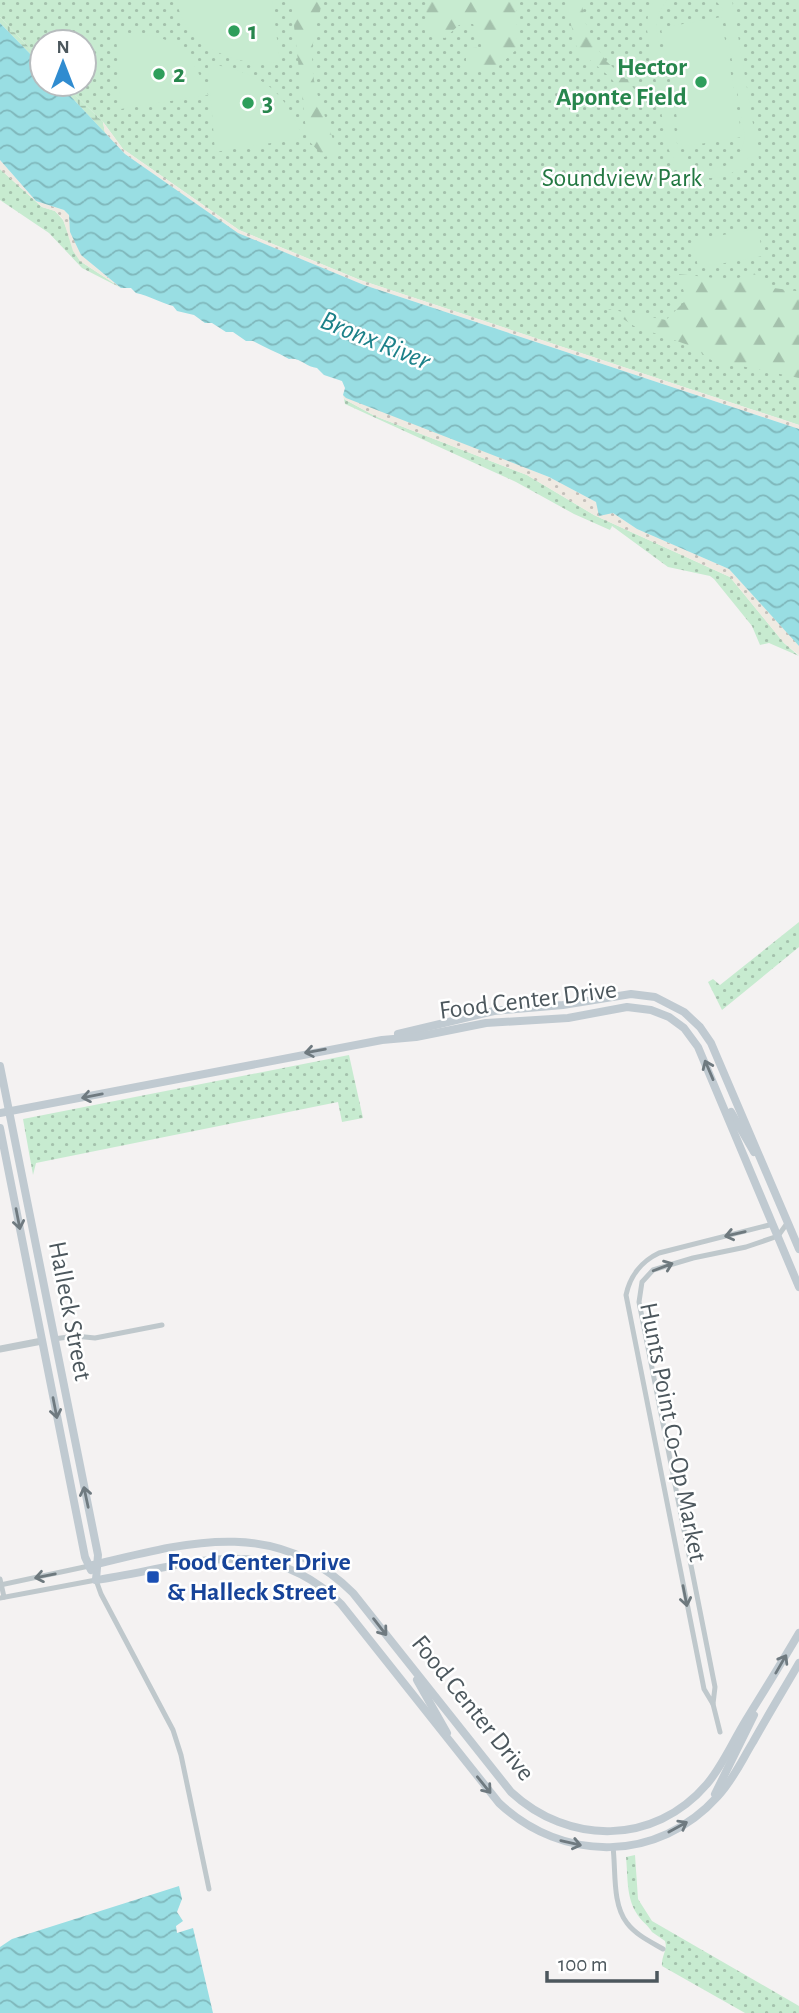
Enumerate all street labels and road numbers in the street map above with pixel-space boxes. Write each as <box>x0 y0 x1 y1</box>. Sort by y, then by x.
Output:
street label: Food Center Drive <box>438 976 618 1024</box>
street label: Halleck Street <box>44 1239 96 1383</box>
street label: Hunts Point Co-Op Market <box>635 1300 711 1564</box>
street label: Food Center Drive <box>407 1630 539 1786</box>

